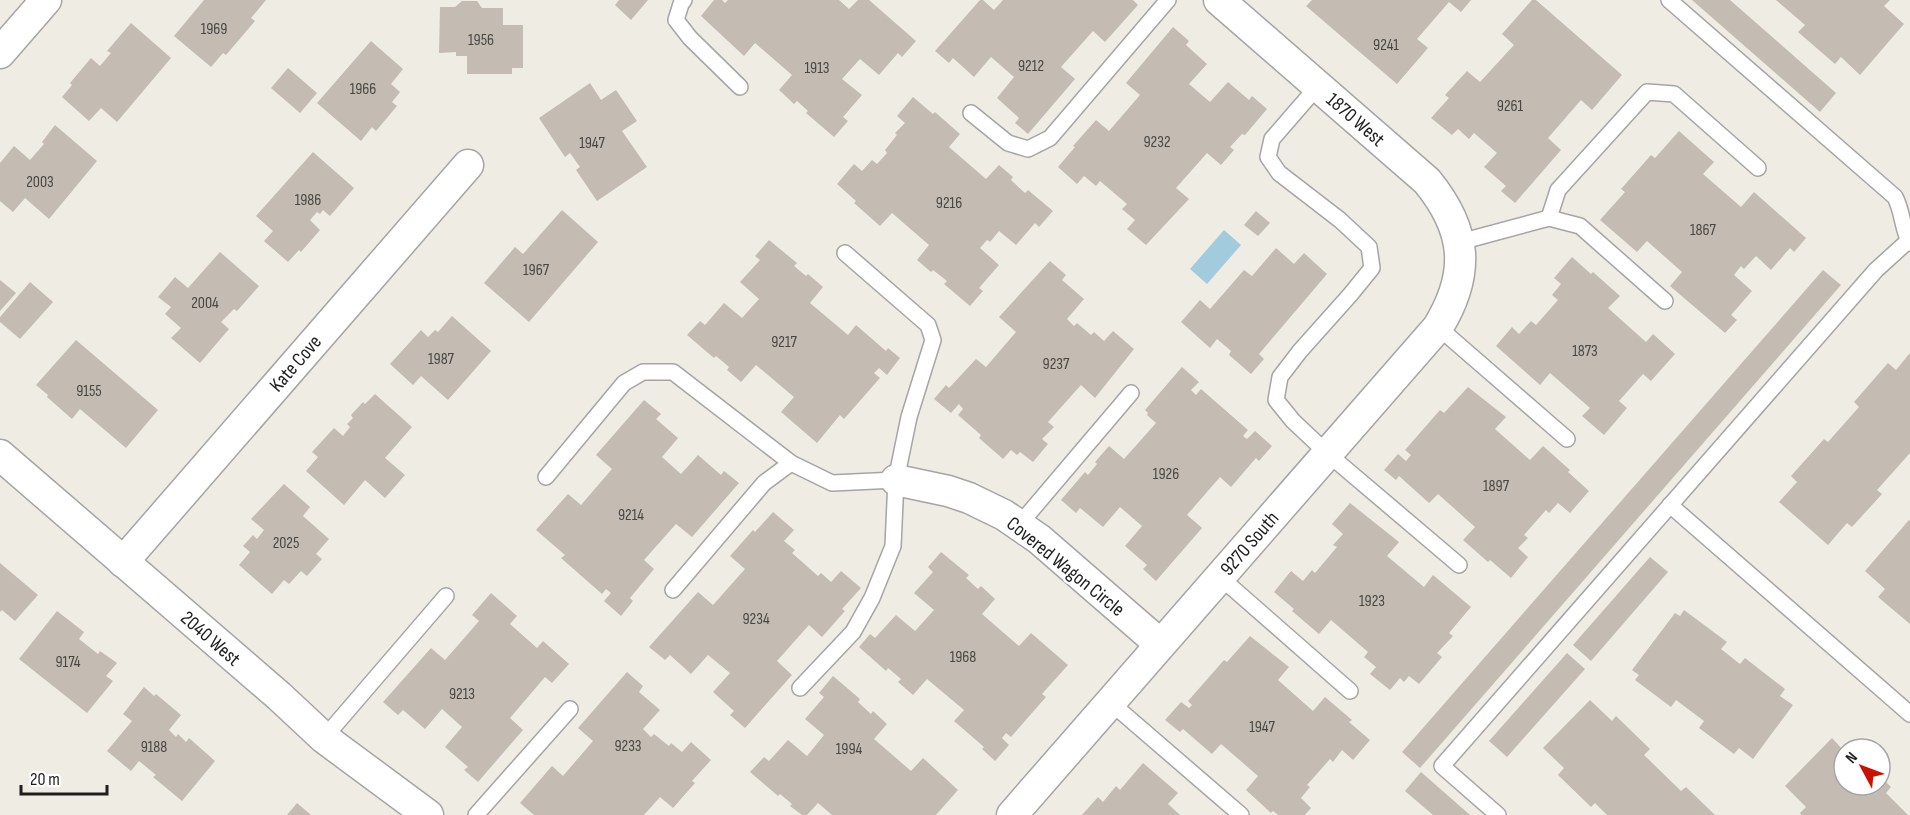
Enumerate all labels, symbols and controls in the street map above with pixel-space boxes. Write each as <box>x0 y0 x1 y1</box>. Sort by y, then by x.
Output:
house number: 1969 <box>201 20 227 39</box>
house number: 1956 <box>468 31 494 50</box>
house number: 9241 <box>1373 36 1399 55</box>
house number: 9212 <box>1018 57 1044 76</box>
house number: 1913 <box>805 59 830 78</box>
house number: 1966 <box>350 80 376 99</box>
street label: 1870 West <box>1321 88 1390 152</box>
house number: 9261 <box>1497 97 1524 116</box>
house number: 9232 <box>1143 133 1171 152</box>
house number: 1947 <box>579 134 605 153</box>
house number: 2003 <box>26 173 54 192</box>
house number: 1986 <box>295 191 321 210</box>
house number: 9216 <box>936 194 962 213</box>
house number: 1867 <box>1690 221 1717 240</box>
house number: 1967 <box>523 261 550 280</box>
house number: 2004 <box>191 294 219 313</box>
street label: Kate Cove <box>265 330 327 397</box>
house number: 9217 <box>771 333 797 352</box>
house number: 1873 <box>1572 342 1598 361</box>
house number: 1987 <box>428 350 455 369</box>
house number: 9237 <box>1043 355 1070 374</box>
house number: 9155 <box>76 382 102 401</box>
house number: 1926 <box>1153 465 1179 484</box>
house number: 1897 <box>1483 477 1510 496</box>
house number: 9214 <box>618 506 644 525</box>
street label: 9270 South <box>1215 507 1284 581</box>
street label: Covered Wagon Circle <box>1001 512 1129 622</box>
house number: 2025 <box>273 534 299 553</box>
house number: 1923 <box>1359 592 1385 611</box>
street label: 2040 West <box>175 606 245 671</box>
house number: 9234 <box>742 610 770 629</box>
house number: 1968 <box>950 648 976 667</box>
house number: 9174 <box>56 653 81 672</box>
house number: 9213 <box>449 685 475 704</box>
house number: 1947 <box>1249 718 1275 737</box>
house number: 9233 <box>614 737 642 756</box>
north arrow <box>1832 737 1892 797</box>
house number: 9188 <box>141 738 167 757</box>
house number: 1994 <box>836 740 863 759</box>
text: N <box>1842 749 1862 768</box>
scale bar <box>21 758 106 796</box>
text: 20 m <box>30 769 60 790</box>

